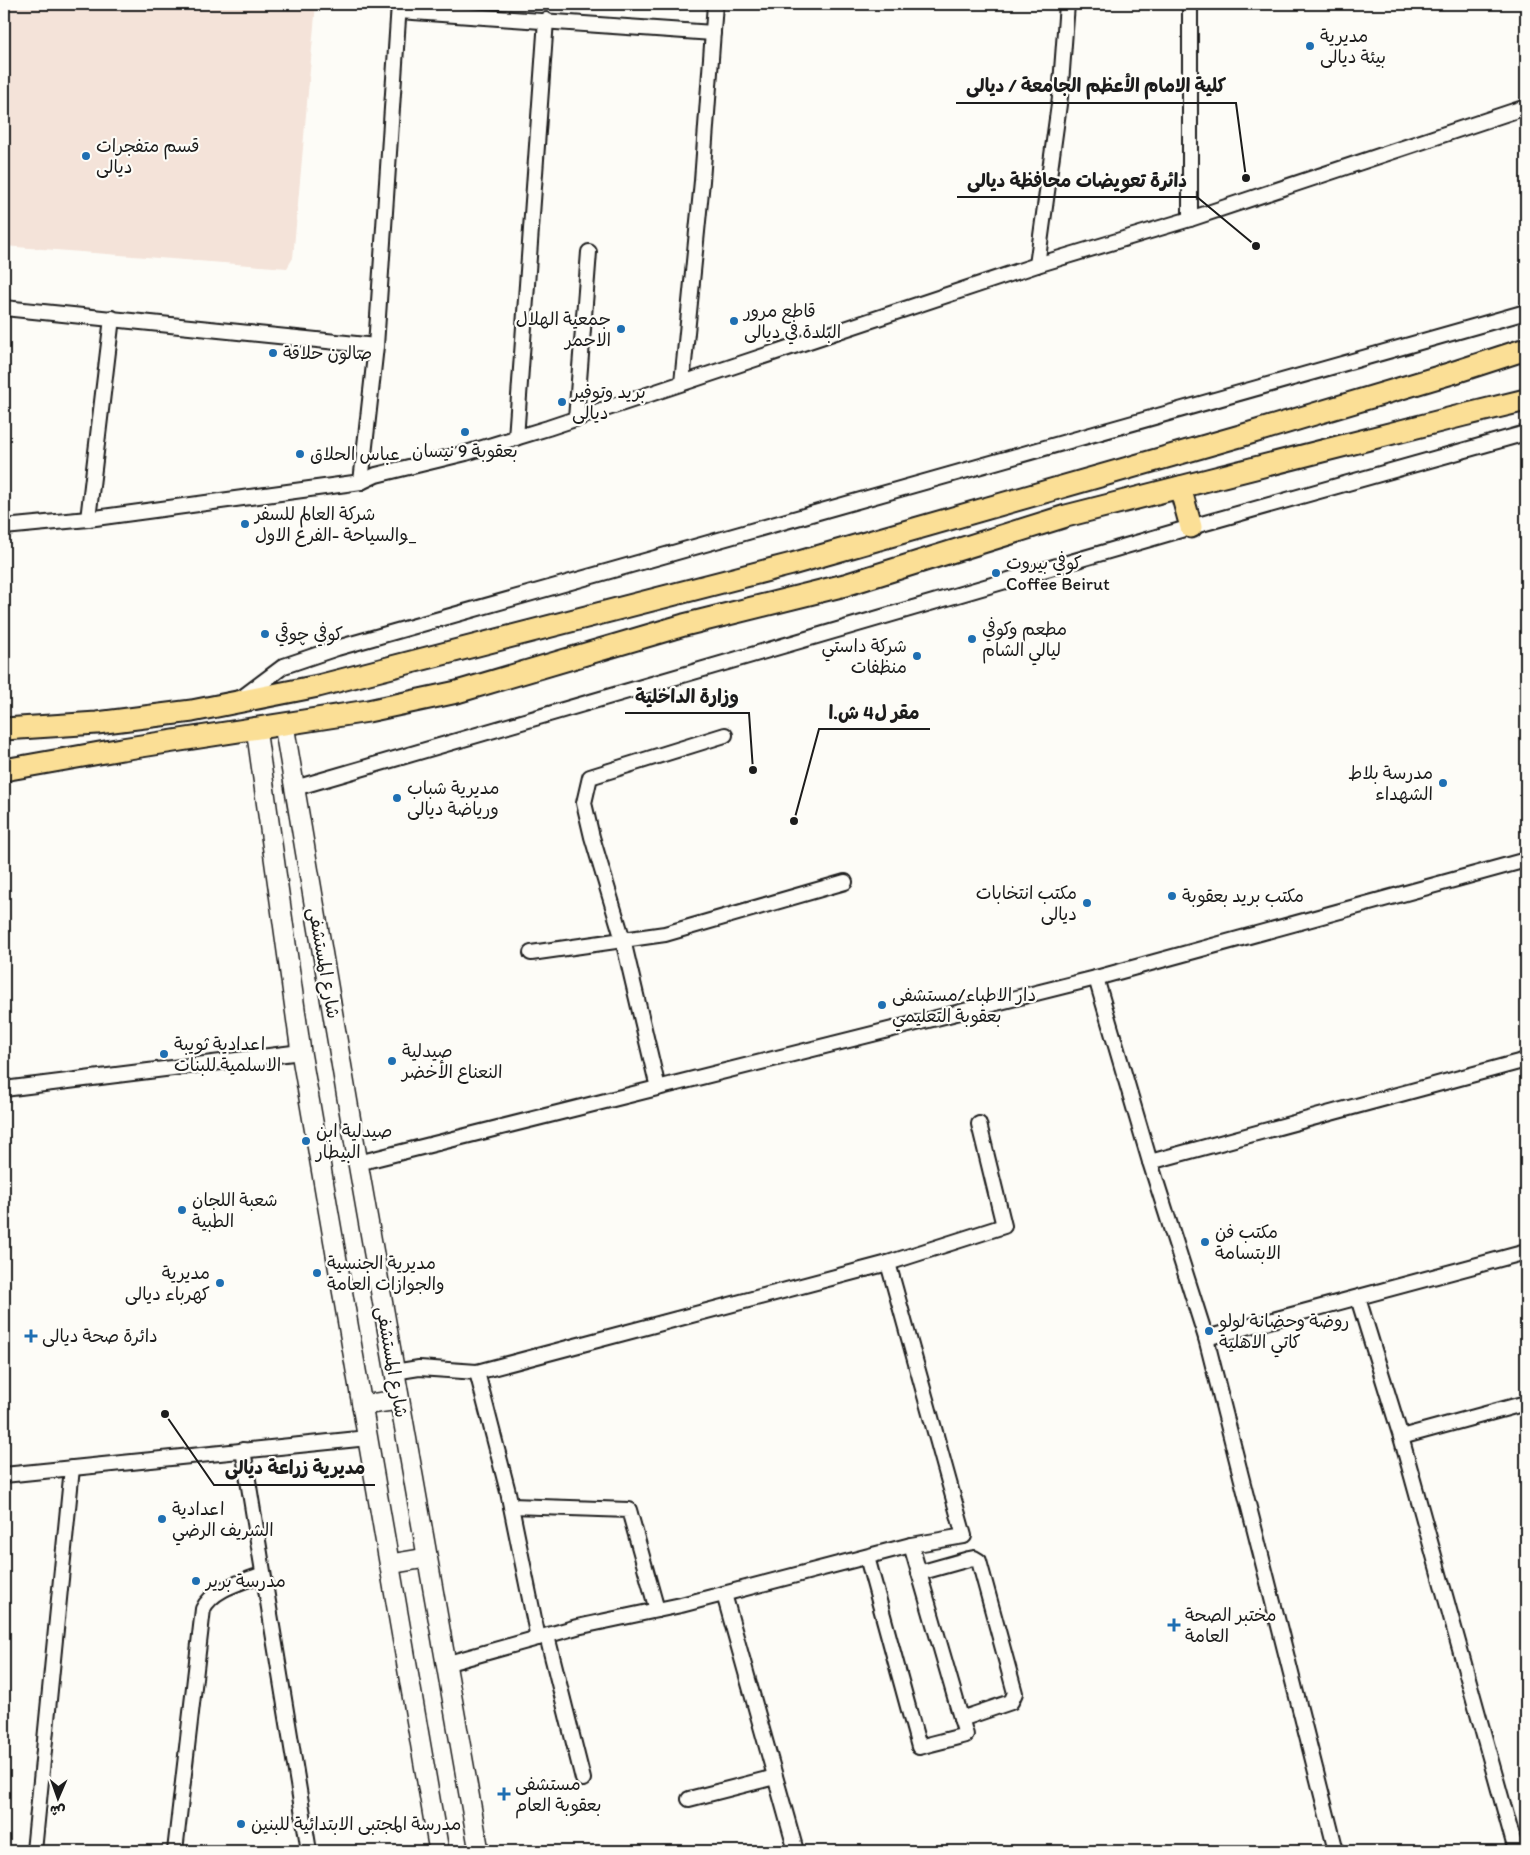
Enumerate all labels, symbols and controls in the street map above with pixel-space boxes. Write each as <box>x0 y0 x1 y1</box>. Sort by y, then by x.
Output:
place label: مديرية بيئة ديالى <box>1320 25 1386 68</box>
marker: مديرية بيئة ديالى <box>1304 40 1316 52</box>
callout: كلية الامام الأعظم الجامعة / ديالى <box>956 69 1236 103</box>
text: كلية الامام الأعظم الجامعة / ديالى <box>966 73 1227 100</box>
place label: قسم متفجرات ديالى <box>96 135 199 178</box>
marker: قسم متفجرات ديالى <box>80 150 92 162</box>
callout: دائرة تعويضات محافظة ديالى <box>957 163 1197 197</box>
text: دائرة تعويضات محافظة ديالى <box>967 169 1187 194</box>
place label: قاطع مرور البلدة في ديالى <box>742 300 841 345</box>
place label: جمعية الهلال الاحمر <box>516 308 611 351</box>
marker: قاطع مرور البلدة في ديالى <box>728 315 740 327</box>
marker: جمعية الهلال الاحمر <box>615 323 627 335</box>
place label: صالون حلاقة <box>283 342 372 365</box>
marker: صالون حلاقة <box>267 347 279 359</box>
place label: بريد وتوفير ديالى <box>570 381 646 424</box>
marker: بريد وتوفير ديالى <box>556 396 568 408</box>
marker: بعقوبة 9 نيسان <box>459 426 471 438</box>
place label: بعقوبة 9 نيسان <box>412 440 518 462</box>
place label: عباس الحلاق <box>310 443 400 465</box>
marker: عباس الحلاق <box>294 448 306 460</box>
place label: شركة العالم للسفر والسياحة -الفرع الاول_ <box>253 503 417 547</box>
marker: شركة العالم للسفر والسياحة -الفرع الاول_ <box>239 518 251 530</box>
place label: كوفي بيروت Coffee Beirut <box>1006 551 1110 595</box>
marker: كوفي بيروت Coffee Beirut <box>990 567 1002 579</box>
place label: مطعم وكوفي ليالي الشام <box>982 617 1067 666</box>
place label: كوفي چوقي <box>275 622 343 647</box>
marker: كوفي چوقي <box>259 628 271 640</box>
marker: مطعم وكوفي ليالي الشام <box>966 633 978 645</box>
place label: شركة داستي منظفات <box>821 635 907 678</box>
marker: شركة داستي منظفات <box>911 650 923 662</box>
callout: وزارة الداخلية <box>625 679 749 713</box>
text: وزارة الداخلية <box>635 685 739 708</box>
callout: مقر ل4 ش.ا <box>819 695 930 729</box>
text: مقر ل4 ش.ا <box>828 701 920 724</box>
place label: مدرسة بلاط الشهداء <box>1348 762 1433 805</box>
place label: مديرية شباب ورياضة ديالى <box>407 777 499 820</box>
marker: مدرسة بلاط الشهداء <box>1437 777 1449 789</box>
marker: مديرية شباب ورياضة ديالى <box>391 792 403 804</box>
place label: مكتب انتخابات ديالى <box>976 882 1077 925</box>
place label: مكتب بريد بعقوبة <box>1182 885 1304 907</box>
marker: مكتب بريد بعقوبة <box>1166 890 1178 902</box>
marker: مكتب انتخابات ديالى <box>1081 897 1093 909</box>
street label: شارع المستشفى <box>302 906 345 1021</box>
place label: دار الاطباء/مستشفى بعقوبة التعليمي <box>892 984 1036 1032</box>
marker: دار الاطباء/مستشفى بعقوبة التعليمي <box>876 999 888 1011</box>
place label: اعدادية ثويبة الاسلمية للبنات <box>174 1033 281 1076</box>
place label: صيدلية النعناع الأخضر <box>400 1040 503 1084</box>
marker: اعدادية ثويبة الاسلمية للبنات <box>158 1048 170 1060</box>
marker: صيدلية النعناع الأخضر <box>386 1055 398 1067</box>
place label: صيدلية ابن البيطار <box>314 1120 392 1163</box>
marker: صيدلية ابن البيطار <box>300 1135 312 1147</box>
place label: شعبة اللجان الطبية <box>192 1189 278 1232</box>
marker: شعبة اللجان الطبية <box>176 1204 188 1216</box>
place label: مكتب فن الابتسامة <box>1215 1221 1281 1264</box>
marker: مكتب فن الابتسامة <box>1199 1236 1211 1248</box>
place label: مديرية الجنسية والجوازات العامة <box>327 1252 445 1295</box>
place label: مديرية كهرباء ديالى <box>125 1262 210 1305</box>
marker: مديرية الجنسية والجوازات العامة <box>311 1267 323 1279</box>
marker: مديرية كهرباء ديالى <box>214 1277 226 1289</box>
street label: شارع المستشفى <box>370 1305 413 1420</box>
place label: روضة وحضانة لولو كاتي الاهلية <box>1218 1310 1349 1358</box>
place label: دائرة صحة ديالى <box>42 1325 158 1347</box>
marker: روضة وحضانة لولو كاتي الاهلية <box>1203 1325 1215 1337</box>
marker: دائرة صحة ديالى <box>24 1329 38 1343</box>
callout: مديرية زراعة ديالى <box>214 1451 375 1485</box>
text: مديرية زراعة ديالى <box>225 1456 365 1480</box>
place label: اعدادية الشريف الرضي <box>172 1498 274 1546</box>
marker: اعدادية الشريف الرضي <box>156 1513 168 1525</box>
place label: مدرسة برير <box>204 1570 286 1592</box>
marker: مدرسة برير <box>190 1575 202 1587</box>
place label: مختبر الصحة العامة <box>1185 1604 1276 1647</box>
marker: مختبر الصحة العامة <box>1167 1618 1181 1632</box>
north arrow <box>32 1772 82 1822</box>
place label: مستشفى بعقوبة العام <box>515 1773 601 1819</box>
marker: مستشفى بعقوبة العام <box>497 1787 511 1801</box>
text: ش <box>50 1802 66 1819</box>
place label: مدرسة المجتبى الابتدائية للبنين <box>251 1813 461 1835</box>
marker: مدرسة المجتبى الابتدائية للبنين <box>235 1818 247 1830</box>

